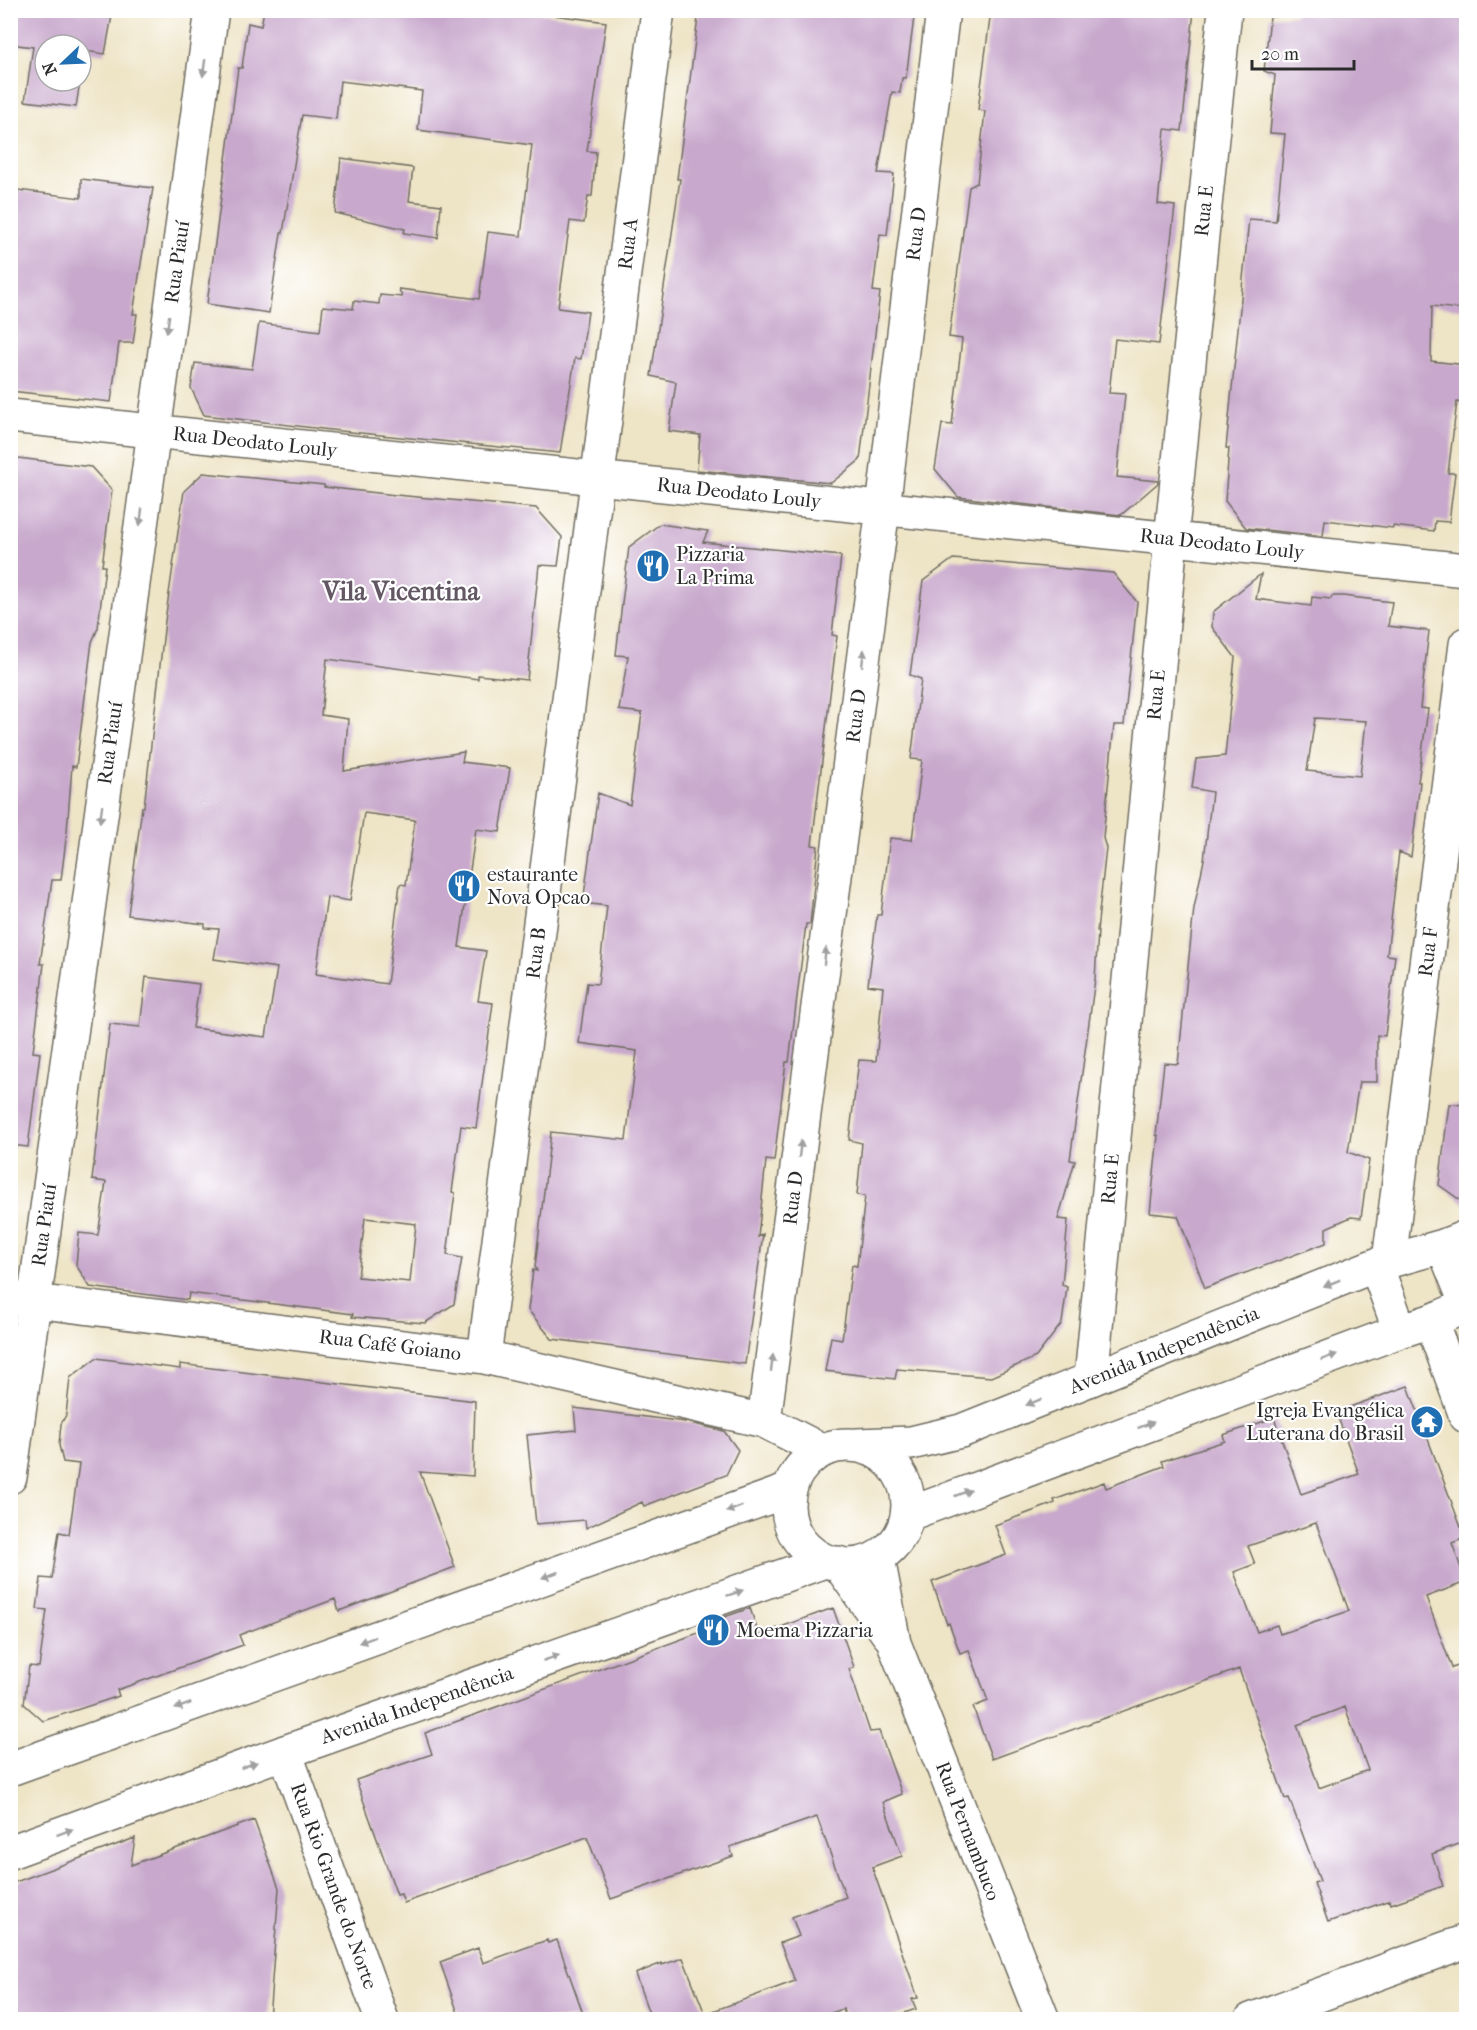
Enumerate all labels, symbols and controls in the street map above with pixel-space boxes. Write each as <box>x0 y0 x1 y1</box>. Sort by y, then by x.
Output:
north arrow <box>33 33 93 93</box>
scale bar <box>1252 33 1354 71</box>
text: 20 m <box>1261 44 1299 65</box>
text: N <box>38 59 61 78</box>
one-way arrow <box>200 59 209 78</box>
street label: Rua E <box>1190 184 1218 238</box>
street label: Rua D <box>901 206 931 262</box>
street label: Rua A <box>613 216 643 271</box>
street label: Rua Piauí <box>160 218 194 305</box>
one-way arrow <box>164 315 173 334</box>
street label: Rua Deodato Louly <box>172 422 340 462</box>
street label: Rua Deodato Louly <box>656 473 824 513</box>
one-way arrow <box>137 508 146 527</box>
street label: Rua Deodato Louly <box>1139 524 1307 564</box>
place label: Pizzaria La Prima <box>676 543 755 589</box>
restaurant icon: Pizzaria La Prima <box>635 548 671 584</box>
district label: Vila Vicentina <box>321 576 480 607</box>
one-way arrow <box>859 649 868 668</box>
street label: Rua E <box>1142 668 1170 722</box>
street label: Rua D <box>841 688 871 744</box>
street label: Rua Piauí <box>93 699 127 786</box>
one-way arrow <box>96 805 105 824</box>
place label: estaurante Nova Opcao <box>487 863 590 909</box>
restaurant icon: estaurante Nova Opcao <box>446 868 482 904</box>
street label: Rua B <box>521 926 551 980</box>
street label: Rua F <box>1414 926 1442 978</box>
one-way arrow <box>820 946 829 965</box>
one-way arrow <box>795 1139 804 1158</box>
street label: Rua E <box>1096 1152 1124 1206</box>
street label: Rua D <box>778 1170 808 1226</box>
street label: Rua Piauí <box>27 1181 61 1268</box>
one-way arrow <box>1323 1279 1341 1288</box>
street label: Avenida Independência <box>1065 1301 1263 1399</box>
street label: Rua Café Goiano <box>318 1325 462 1365</box>
one-way arrow <box>1320 1352 1338 1361</box>
one-way arrow <box>767 1354 777 1373</box>
one-way arrow <box>1025 1398 1043 1407</box>
place label: Igreja Evangélica Luterana do Brasil <box>1246 1399 1405 1445</box>
temple icon: Igreja Evangélica Luterana do Brasil <box>1409 1404 1445 1440</box>
one-way arrow <box>1137 1420 1155 1429</box>
one-way arrow <box>955 1488 973 1498</box>
one-way arrow <box>725 1505 743 1515</box>
one-way arrow <box>541 1570 559 1580</box>
one-way arrow <box>726 1588 744 1598</box>
restaurant icon: Moema Pizzaria <box>695 1612 731 1648</box>
place label: Moema Pizzaria <box>736 1619 874 1642</box>
one-way arrow <box>358 1636 376 1646</box>
one-way arrow <box>542 1653 560 1663</box>
street label: Avenida Independência <box>317 1661 517 1749</box>
one-way arrow <box>174 1701 192 1711</box>
street label: Rua Pernambuco <box>931 1758 1005 1904</box>
one-way arrow <box>240 1760 258 1770</box>
street label: Rua Rio Grande do Norte <box>286 1780 382 1992</box>
one-way arrow <box>57 1827 75 1837</box>

